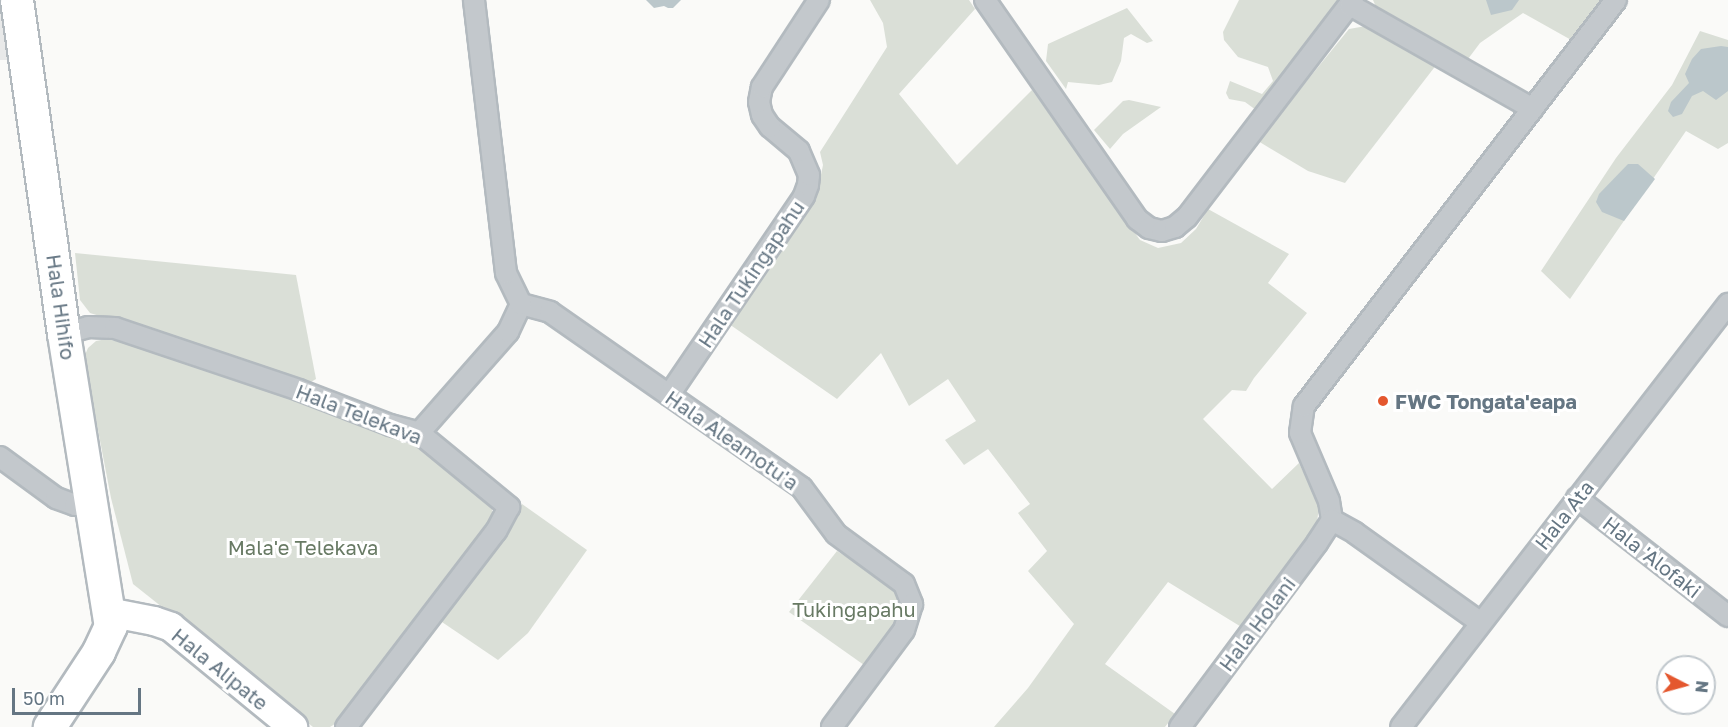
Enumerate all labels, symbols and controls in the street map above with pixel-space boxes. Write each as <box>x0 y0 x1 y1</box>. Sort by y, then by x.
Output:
street label: Hala Tukingapahu <box>693 196 809 352</box>
street label: Hala Hihifo <box>42 253 80 361</box>
street label: Hala Telekava <box>293 379 425 449</box>
street label: Hala Aleamotu'a <box>661 385 803 495</box>
place label: FWC Tongata'eapa <box>1395 389 1577 413</box>
marker: FWC Tongata'eapa <box>1376 394 1390 408</box>
street label: Hala Ata <box>1530 476 1598 554</box>
street label: Hala 'Alofaki <box>1598 511 1706 603</box>
park label: Mala'e Telekava <box>228 535 378 559</box>
street label: Hala Holani <box>1214 572 1300 676</box>
park label: Tukingapahu <box>792 597 916 621</box>
street label: Hala Alipate <box>167 623 273 715</box>
north arrow <box>1656 655 1716 715</box>
scale bar <box>15 676 144 714</box>
text: N <box>1691 680 1712 694</box>
text: 50 m <box>23 687 65 709</box>

